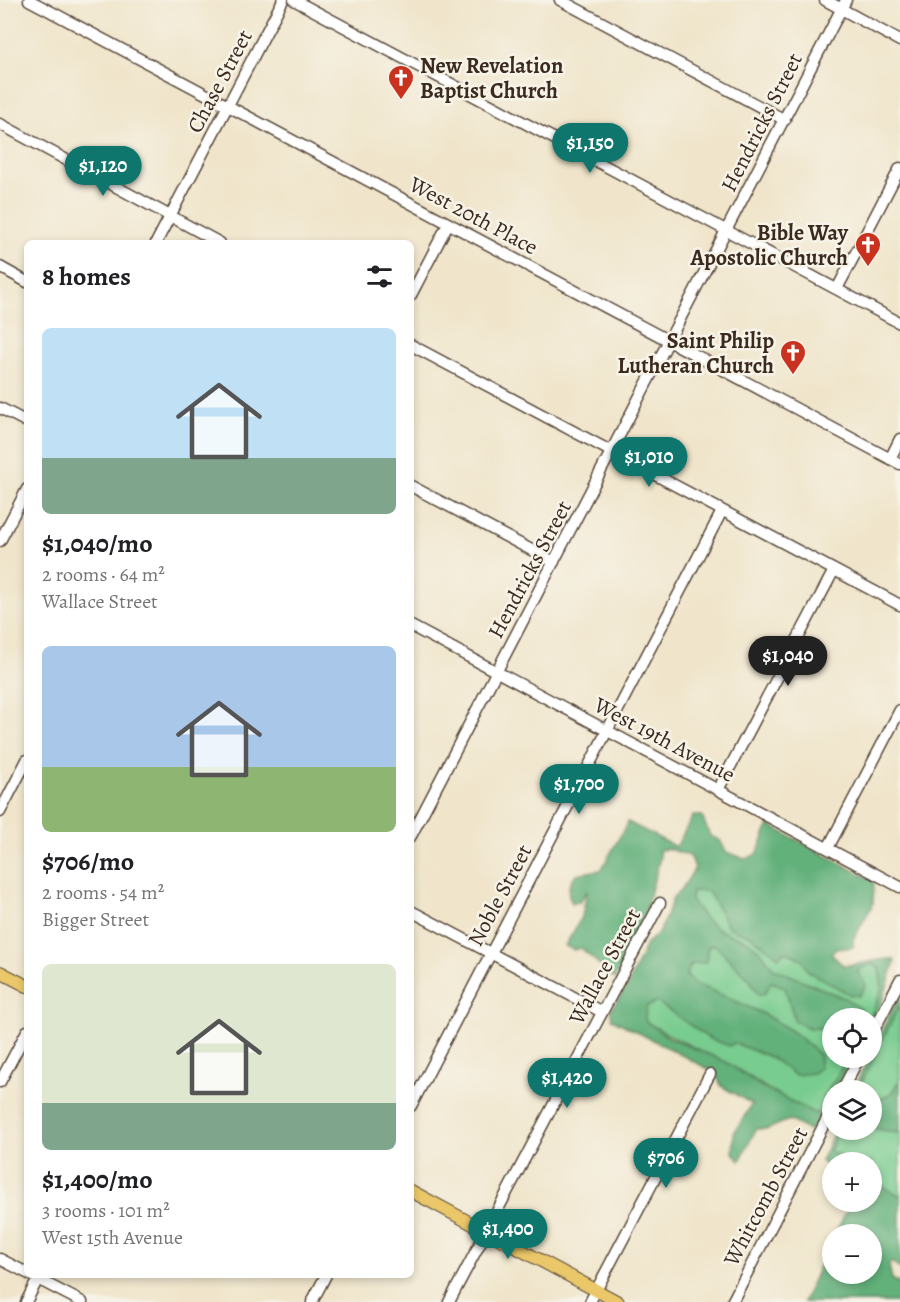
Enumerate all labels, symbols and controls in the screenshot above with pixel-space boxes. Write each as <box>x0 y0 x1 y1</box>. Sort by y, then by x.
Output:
street label: Chase Street <box>180 25 260 138</box>
street label: Hendricks Street <box>714 48 810 197</box>
place label: New Revelation Baptist Church <box>420 51 563 106</box>
church icon: New Revelation Baptist Church <box>386 63 416 101</box>
pin: $1,150 <box>541 123 639 174</box>
text: $1,150 <box>566 129 614 156</box>
pin: $1,120 <box>54 146 152 197</box>
text: $1,120 <box>79 152 127 179</box>
street label: West 20th Place <box>403 169 543 262</box>
place label: Bible Way Apostolic Church <box>690 218 849 273</box>
church icon: Bible Way Apostolic Church <box>853 230 883 268</box>
text: 8 homes <box>42 259 131 294</box>
icon: filters <box>363 260 396 293</box>
place label: Saint Philip Lutheran Church <box>618 326 774 381</box>
church icon: Saint Philip Lutheran Church <box>778 338 808 376</box>
icon: home <box>165 367 273 475</box>
pin: $1,010 <box>600 437 698 488</box>
text: $1,010 <box>624 443 674 470</box>
street label: Hendricks Street <box>481 495 579 644</box>
text: $1,040/mo <box>42 526 153 561</box>
text: 2 rooms · 64 m² <box>42 561 165 588</box>
text: Wallace Street <box>42 588 158 615</box>
pin: $1,040 <box>739 636 837 687</box>
text: $1,040 <box>762 642 814 669</box>
icon: home <box>165 685 273 793</box>
street label: West 19th Avenue <box>588 690 740 790</box>
pin: $1,700 <box>530 764 628 815</box>
text: $1,700 <box>554 770 604 797</box>
street label: Noble Street <box>461 839 539 952</box>
text: $706/mo <box>42 844 134 879</box>
text: 2 rooms · 54 m² <box>42 879 164 906</box>
street label: Wallace Street <box>561 903 648 1031</box>
text: Bigger Street <box>42 906 149 933</box>
icon: home <box>165 1003 273 1111</box>
map controls <box>822 1008 882 1284</box>
button: locate <box>822 1008 882 1068</box>
pin: $1,420 <box>518 1058 616 1109</box>
text: $1,420 <box>542 1064 592 1091</box>
button: layers <box>822 1080 882 1140</box>
street label: Whitcomb Street <box>716 1122 815 1272</box>
pin: $706 <box>630 1138 702 1189</box>
text: $706 <box>647 1144 685 1171</box>
button: + <box>822 1152 882 1212</box>
text: $1,400/mo <box>42 1162 153 1197</box>
text: 3 rooms · 101 m² <box>42 1197 170 1224</box>
pin: $1,400 <box>459 1209 557 1260</box>
text: $1,400 <box>482 1215 534 1242</box>
text: West 15th Avenue <box>42 1224 183 1251</box>
button: − <box>822 1224 882 1284</box>

